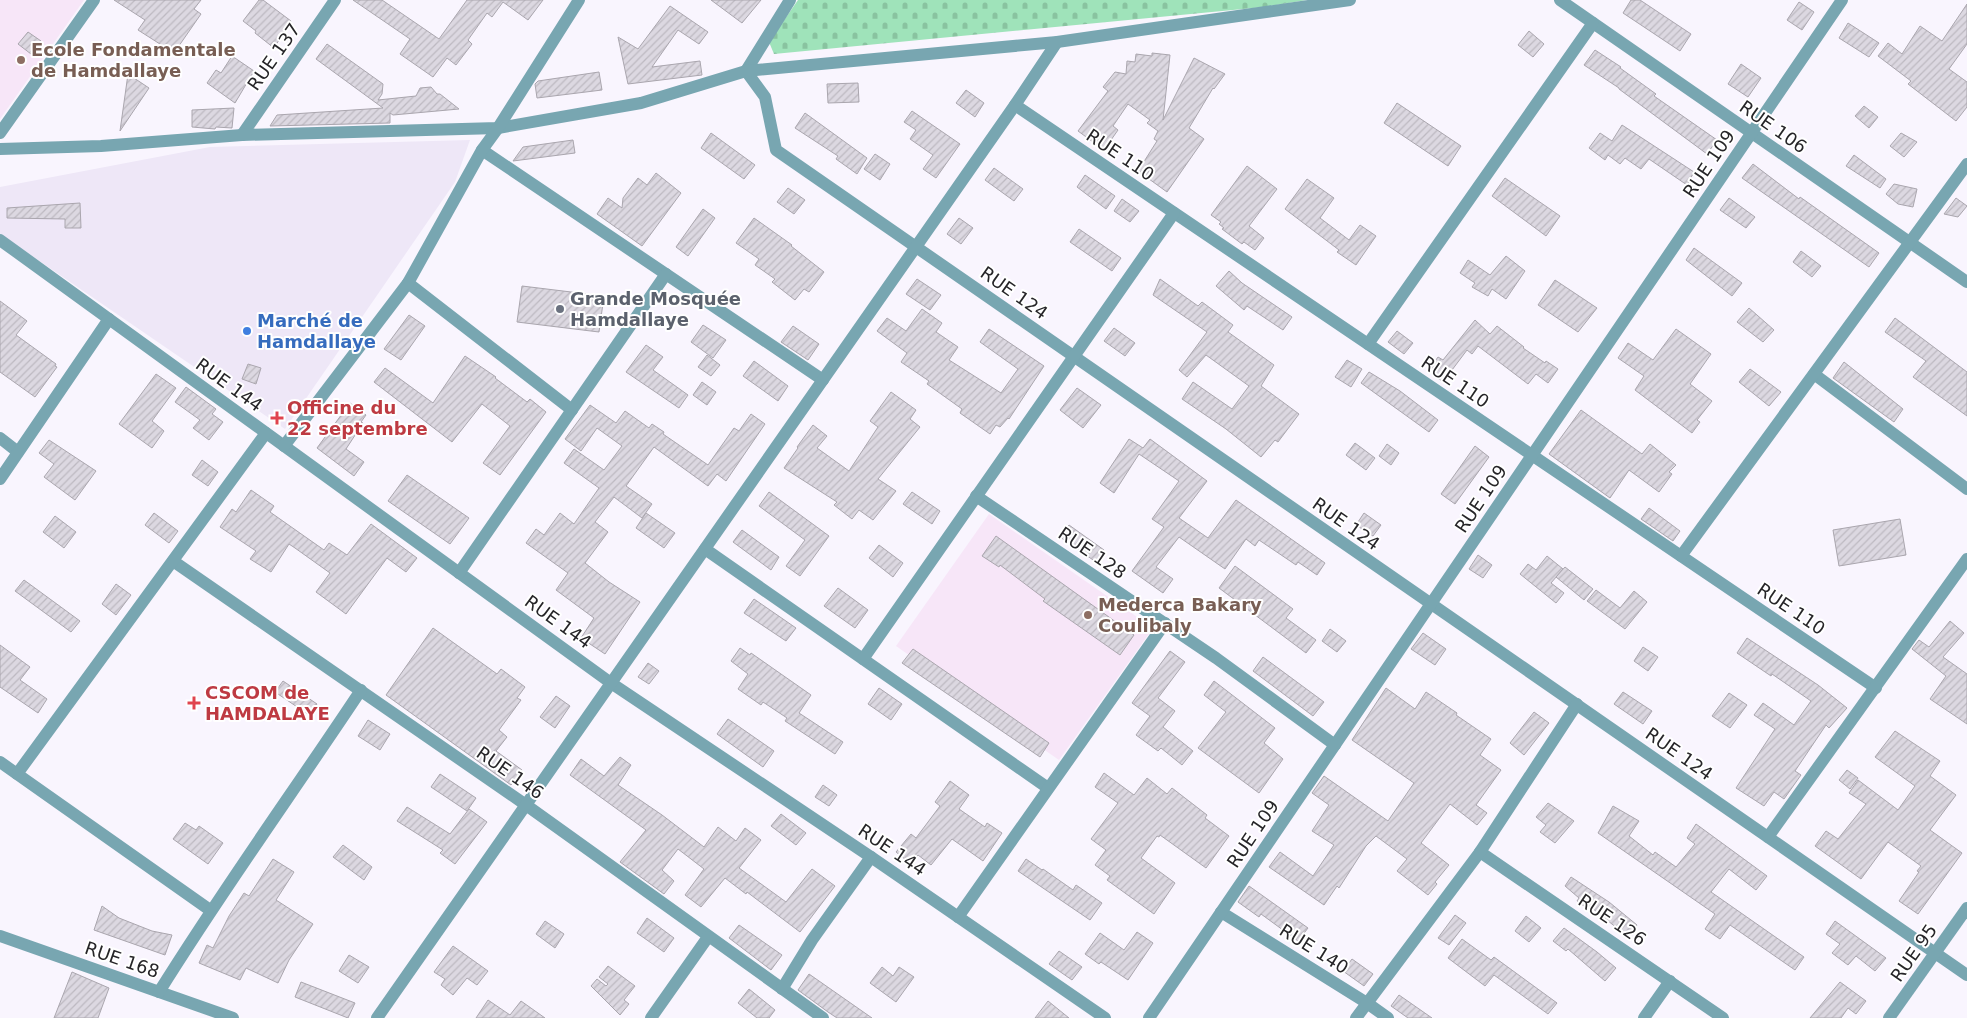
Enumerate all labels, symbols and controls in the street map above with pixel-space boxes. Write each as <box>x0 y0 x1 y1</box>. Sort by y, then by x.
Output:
street label: RUE 137 <box>243 19 304 94</box>
place label: Ecole Fondamentale de Hamdallaye <box>31 39 236 81</box>
marker: Ecole Fondamentale de Hamdallaye <box>15 54 27 66</box>
street label: RUE 106 <box>1736 96 1811 157</box>
street label: RUE 110 <box>1082 124 1158 185</box>
street label: RUE 109 <box>1678 126 1739 202</box>
street label: RUE 124 <box>977 262 1052 323</box>
place label: Grande Mosquée Hamdallaye <box>570 288 741 330</box>
marker: Grande Mosquée Hamdallaye <box>554 303 566 315</box>
place label: Marché de Hamdallaye <box>257 310 376 352</box>
marker: Marché de Hamdallaye <box>241 325 253 337</box>
street label: RUE 110 <box>1417 351 1493 412</box>
street label: RUE 144 <box>192 353 267 416</box>
place label: Officine du 22 septembre <box>287 397 428 439</box>
marker: Officine du 22 septembre <box>271 412 283 424</box>
street label: RUE 109 <box>1450 461 1511 537</box>
street label: RUE 124 <box>1309 493 1384 554</box>
street label: RUE 128 <box>1054 522 1130 583</box>
street label: RUE 110 <box>1753 578 1829 639</box>
street label: RUE 144 <box>521 590 596 653</box>
place label: Mederca Bakary Coulibaly <box>1098 594 1262 636</box>
marker: Mederca Bakary Coulibaly <box>1082 609 1094 621</box>
place label: CSCOM de HAMDALAYE <box>205 682 330 724</box>
marker: CSCOM de HAMDALAYE <box>187 696 201 710</box>
street label: RUE 124 <box>1642 723 1717 784</box>
street label: RUE 146 <box>473 742 548 803</box>
street label: RUE 109 <box>1222 796 1283 872</box>
street label: RUE 144 <box>854 819 930 880</box>
street label: RUE 126 <box>1574 889 1650 950</box>
street label: RUE 140 <box>1276 919 1353 978</box>
street label: RUE 95 <box>1886 920 1941 986</box>
street label: RUE 168 <box>82 937 162 982</box>

